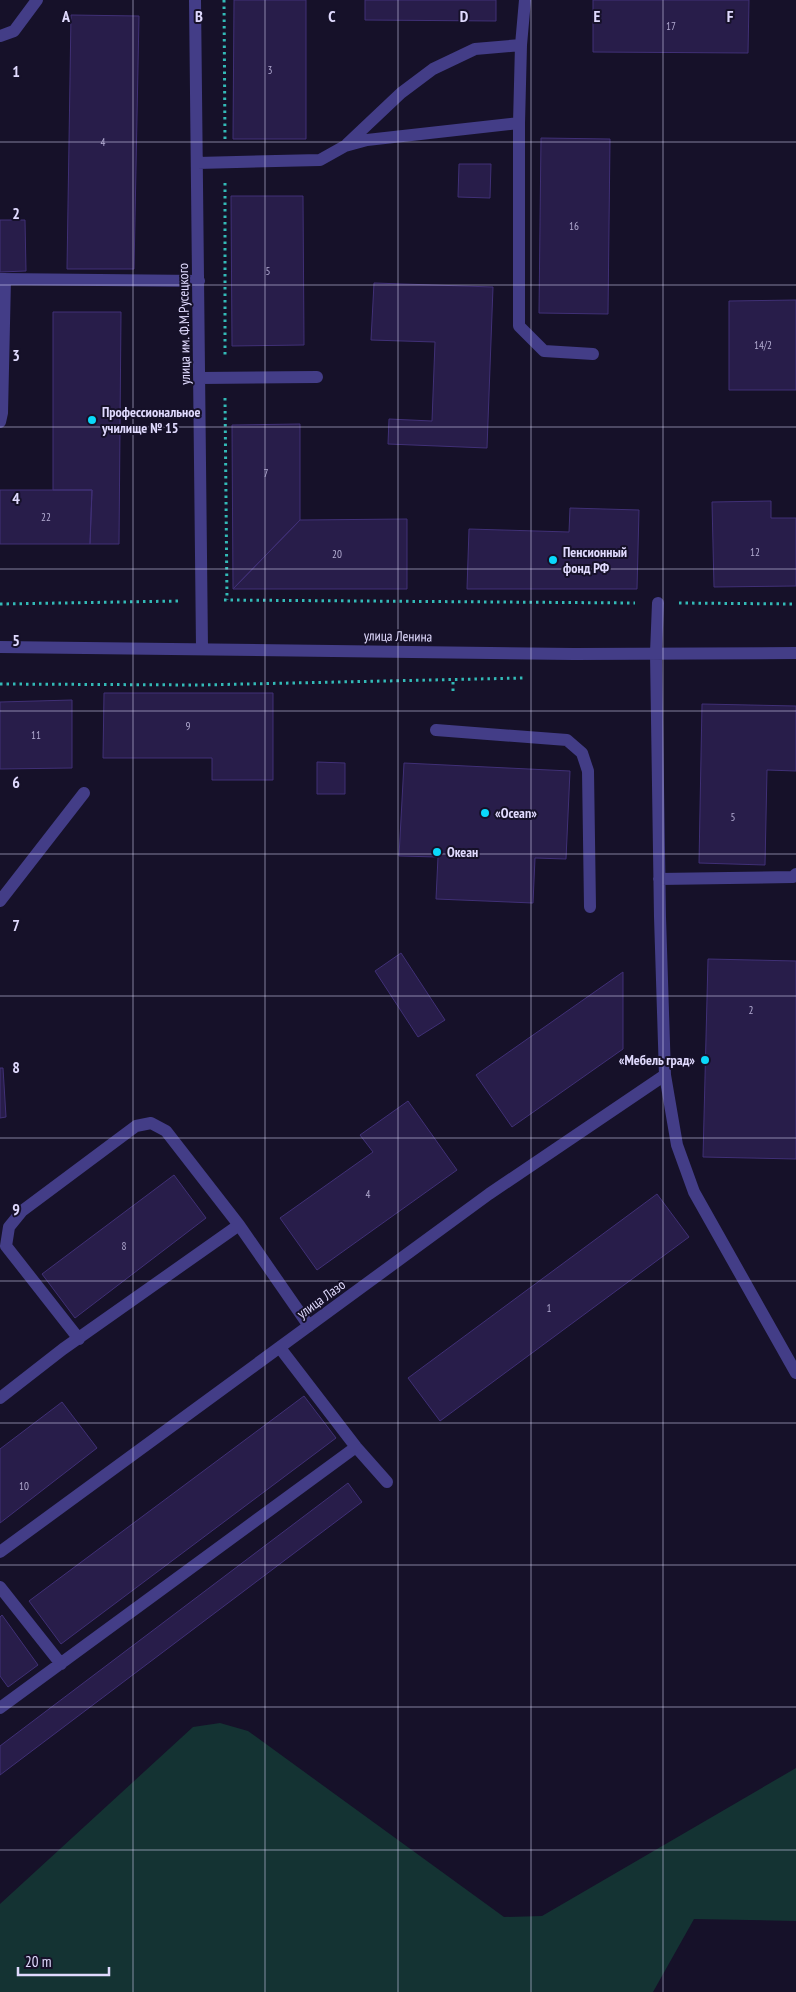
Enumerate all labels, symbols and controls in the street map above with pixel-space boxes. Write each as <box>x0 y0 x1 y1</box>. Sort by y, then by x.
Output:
text: A <box>61 6 71 26</box>
text: B <box>195 6 203 26</box>
text: C <box>328 6 336 26</box>
text: D <box>460 6 469 26</box>
text: E <box>594 6 601 26</box>
text: F <box>727 6 734 26</box>
house number: 17 <box>666 19 676 33</box>
text: 1 <box>12 61 20 81</box>
house number: 3 <box>268 63 273 77</box>
house number: 4 <box>101 135 106 149</box>
text: 2 <box>12 203 20 223</box>
house number: 16 <box>569 219 579 233</box>
street label: улица им. Ф.М.Русецкого <box>174 263 194 385</box>
house number: 5 <box>266 264 271 278</box>
house number: 14/2 <box>754 338 772 352</box>
text: 3 <box>12 345 20 365</box>
place label: Профессиональное училище № 15 <box>101 403 200 437</box>
marker: Профессиональное училище № 15 <box>86 414 98 426</box>
house number: 7 <box>264 466 269 480</box>
text: 4 <box>12 488 20 508</box>
house number: 22 <box>41 510 51 524</box>
place label: Пенсионный фонд РФ <box>563 543 627 577</box>
house number: 12 <box>750 545 760 559</box>
house number: 20 <box>332 547 342 561</box>
marker: Пенсионный фонд РФ <box>547 554 559 566</box>
street label: улица Ленина <box>364 626 432 646</box>
text: 5 <box>12 630 20 650</box>
house number: 9 <box>186 719 191 733</box>
house number: 11 <box>31 728 41 742</box>
text: 6 <box>12 772 20 792</box>
place label: «Оcean» <box>495 804 537 822</box>
marker: «Оcean» <box>479 807 491 819</box>
house number: 5 <box>731 810 736 824</box>
place label: Океан <box>447 843 478 861</box>
marker: Океан <box>431 846 443 858</box>
text: 7 <box>12 915 20 935</box>
house number: 2 <box>749 1003 754 1017</box>
place label: «Мебель град» <box>619 1051 695 1069</box>
marker: «Мебель град» <box>699 1054 711 1066</box>
text: 8 <box>12 1057 20 1077</box>
house number: 4 <box>366 1187 371 1201</box>
text: 9 <box>12 1199 20 1219</box>
house number: 8 <box>122 1239 127 1253</box>
street label: улица Лазо <box>293 1275 349 1323</box>
house number: 1 <box>547 1301 552 1315</box>
house number: 10 <box>19 1479 29 1493</box>
scale bar <box>18 1944 109 1976</box>
text: 20 m <box>25 1952 51 1971</box>

